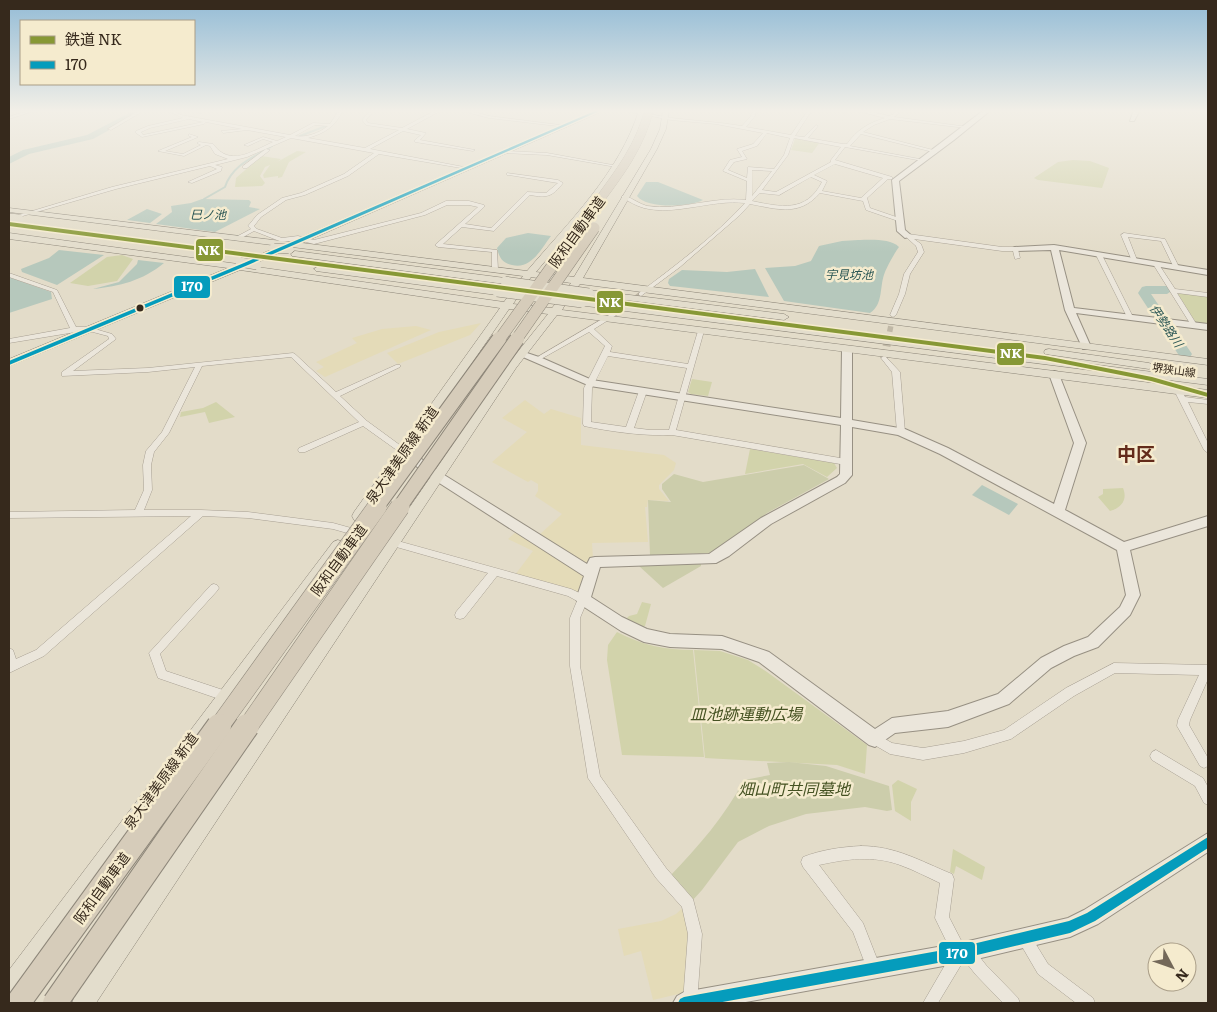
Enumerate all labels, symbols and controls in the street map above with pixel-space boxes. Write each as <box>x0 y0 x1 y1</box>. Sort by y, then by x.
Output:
legend <box>20 20 195 85</box>
text: 鉄道 NK <box>65 27 123 50</box>
text: 170 <box>65 52 87 75</box>
street label: 阪和自動車道 <box>543 192 609 271</box>
water label: 巳ノ池 <box>190 205 227 223</box>
line badge: NK <box>195 238 224 262</box>
text: NK <box>198 239 220 259</box>
water label: 宇見坊池 <box>825 265 874 283</box>
line badge: 170 <box>173 275 211 299</box>
text: 170 <box>181 275 203 295</box>
line badge: NK <box>596 290 624 314</box>
text: NK <box>599 291 621 311</box>
water label: 伊勢路川 <box>1146 301 1189 352</box>
unlabelled marker <box>135 303 145 313</box>
line badge: NK <box>996 342 1025 366</box>
text: NK <box>1000 342 1022 362</box>
street label: 堺狭山線 <box>1151 358 1197 380</box>
street label: 泉大津美原線 新道 <box>360 402 442 507</box>
district label: 中区 <box>1117 439 1155 467</box>
street label: 阪和自動車道 <box>305 520 371 599</box>
park label: 皿池跡運動広場 <box>690 701 804 725</box>
street label: 泉大津美原線 新道 <box>118 728 202 833</box>
park label: 畑山町共同墓地 <box>738 776 852 800</box>
street label: 阪和自動車道 <box>68 848 134 927</box>
line badge: 170 <box>938 941 976 965</box>
text: 170 <box>946 942 968 962</box>
north arrow <box>1147 942 1197 992</box>
text: N <box>1171 965 1194 987</box>

